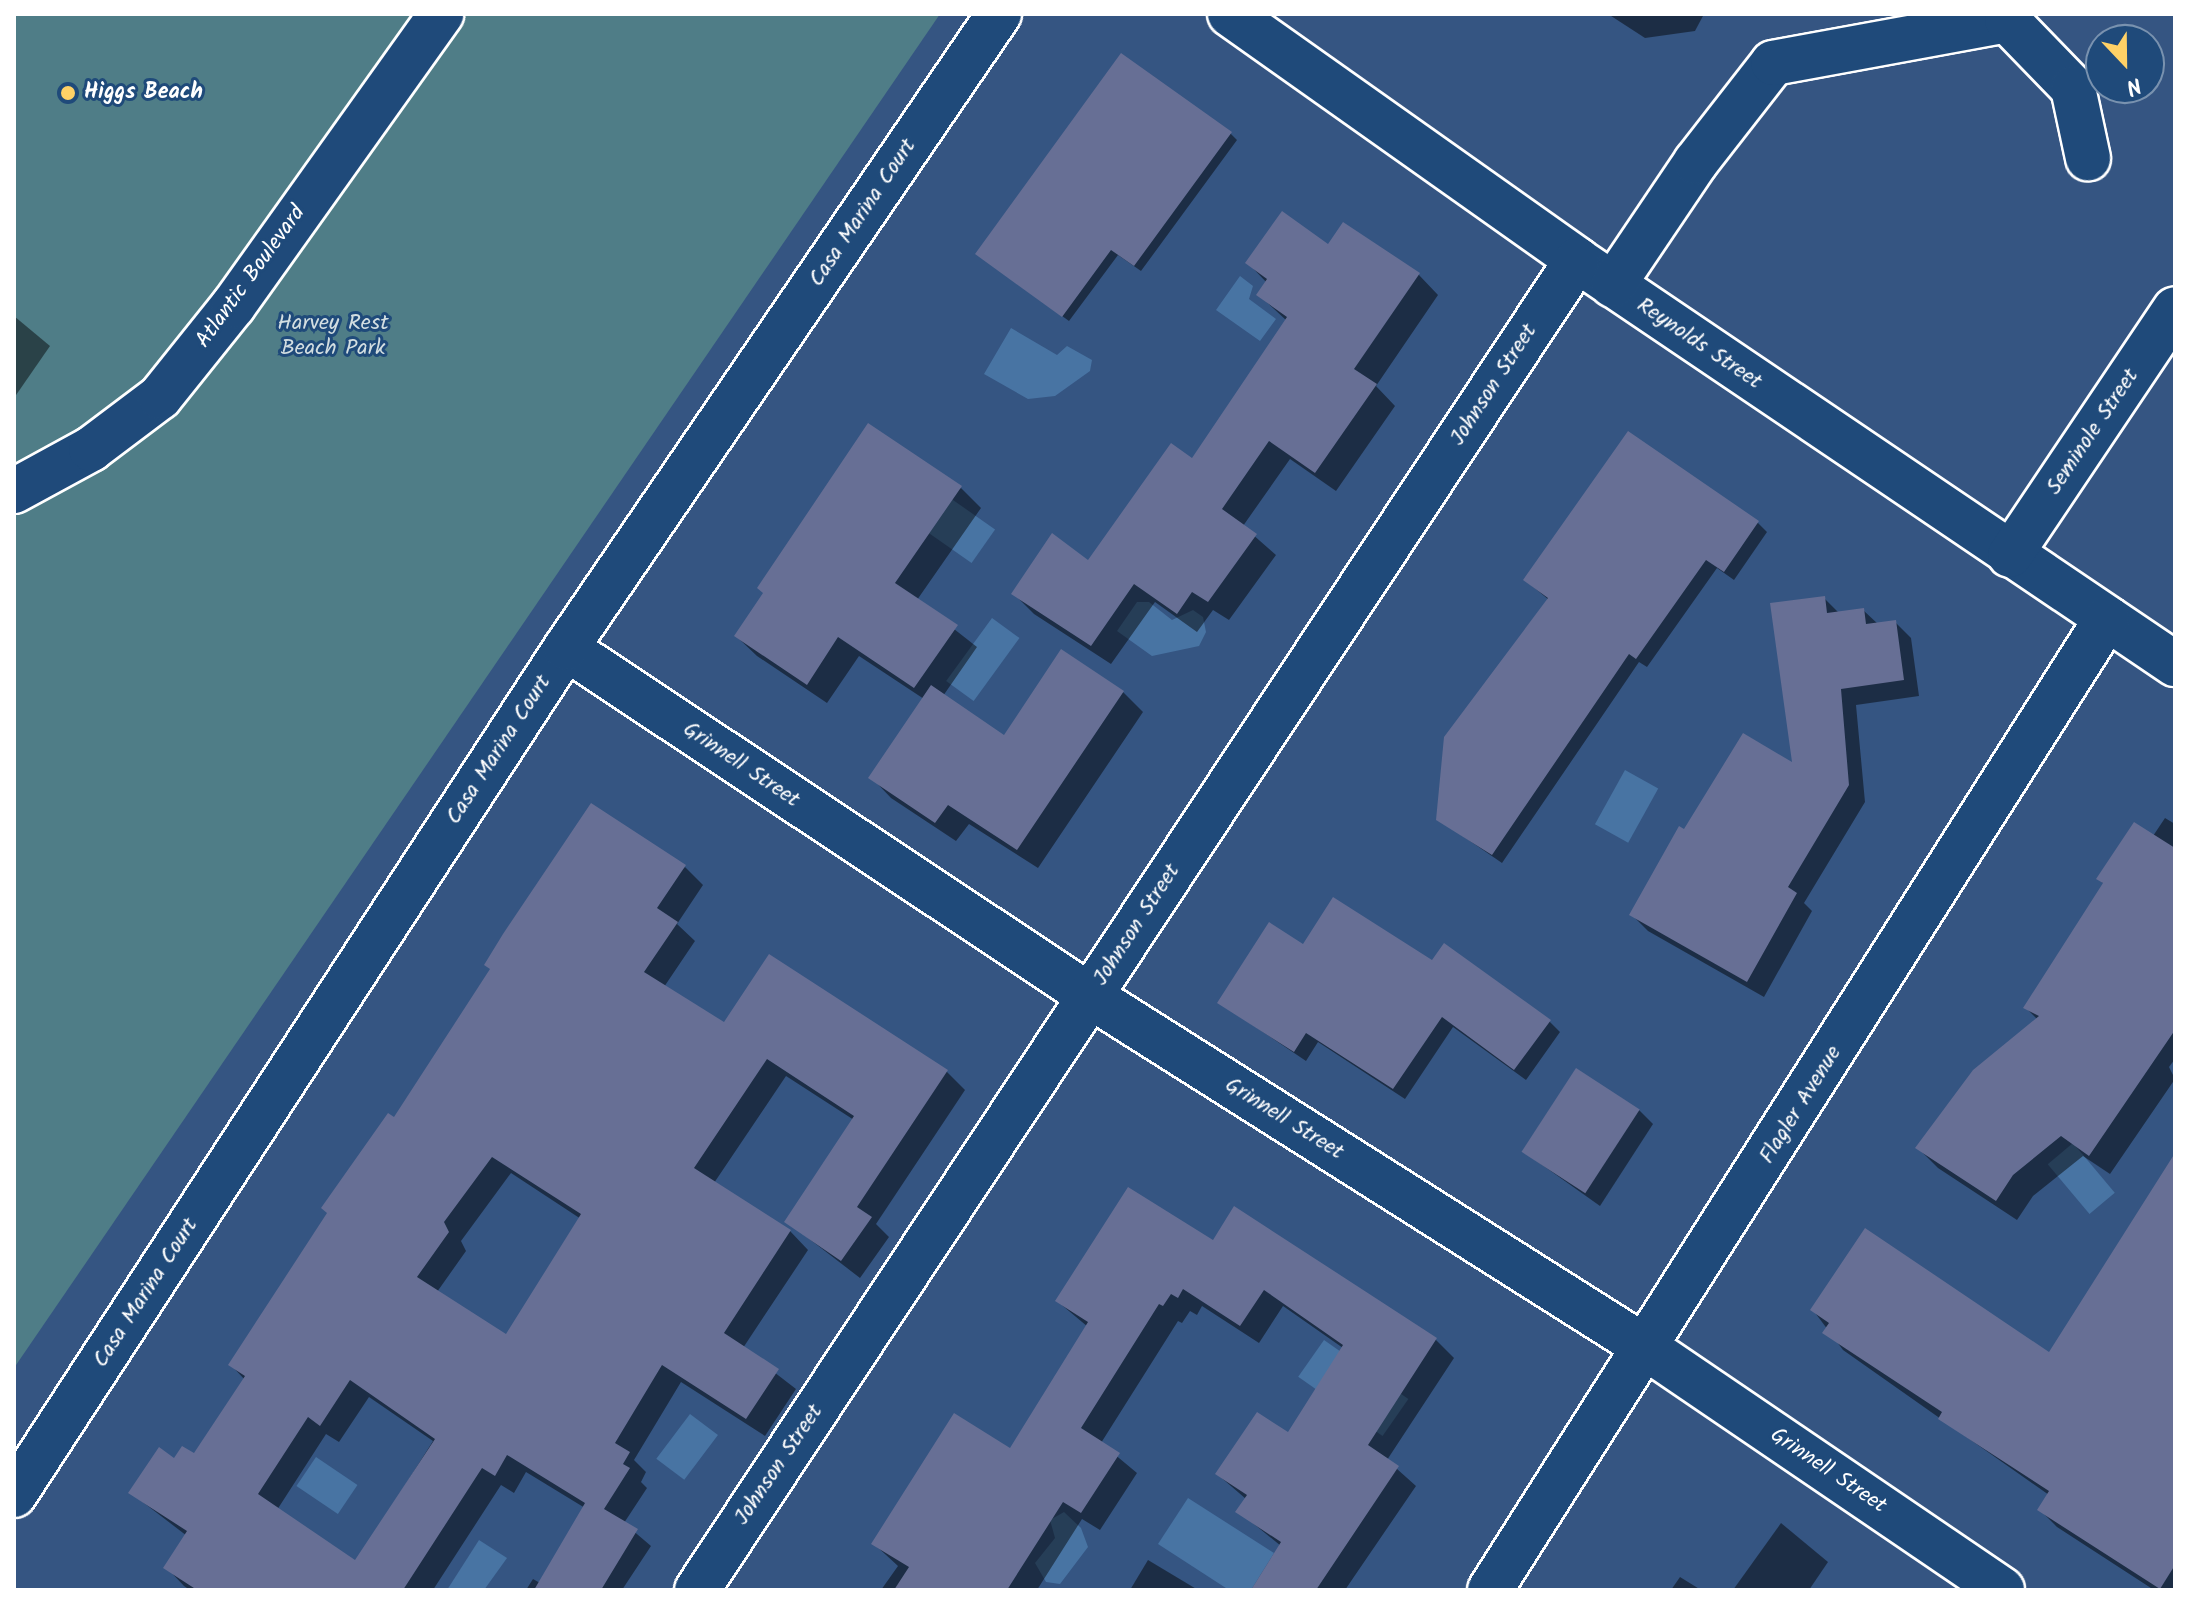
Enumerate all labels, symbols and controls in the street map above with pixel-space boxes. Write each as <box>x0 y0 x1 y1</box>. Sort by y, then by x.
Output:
north arrow <box>2085 24 2165 104</box>
text: N <box>2120 66 2146 104</box>
place label: Higgs Beach <box>84 80 203 106</box>
marker: Higgs Beach <box>59 84 77 102</box>
street label: Casa Marina Court <box>804 134 922 292</box>
street label: Atlantic Boulevard <box>191 201 311 353</box>
street label: Reynolds Street <box>1631 292 1767 396</box>
park label: Harvey Rest Beach Park <box>277 310 389 362</box>
street label: Johnson Street <box>1445 319 1543 451</box>
street label: Seminole Street <box>2041 364 2145 500</box>
street label: Casa Marina Court <box>441 670 557 830</box>
street label: Grinnell Street <box>678 716 804 814</box>
street label: Johnson Street <box>1088 859 1186 991</box>
street label: Flagler Avenue <box>1754 1041 1848 1169</box>
street label: Grinnell Street <box>1220 1072 1348 1166</box>
street label: Casa Marina Court <box>88 1213 204 1373</box>
street label: Johnson Street <box>729 1400 829 1530</box>
street label: Grinnell Street <box>1765 1422 1891 1520</box>

